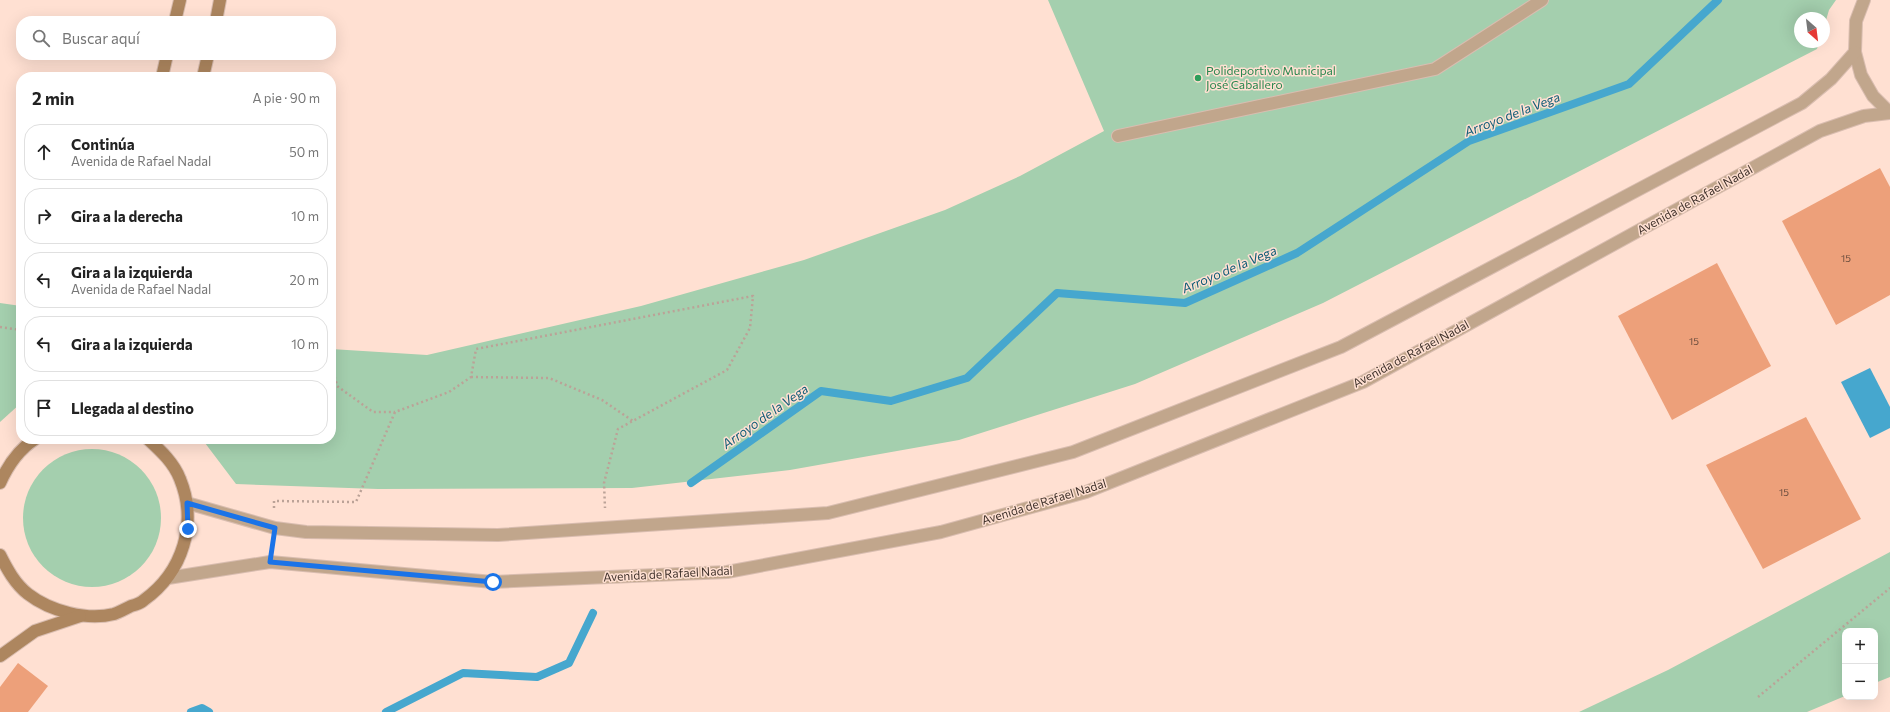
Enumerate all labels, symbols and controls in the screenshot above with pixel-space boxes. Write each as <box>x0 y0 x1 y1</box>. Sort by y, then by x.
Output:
north arrow <box>1794 12 1830 48</box>
search box <box>16 16 336 60</box>
icon: search <box>30 27 52 49</box>
text: Buscar aquí <box>62 29 140 47</box>
place label: Polideportivo Municipal José Caballero <box>1206 63 1336 92</box>
marker: Polideportivo Municipal José Caballero <box>1193 73 1203 83</box>
text: 2 min <box>32 88 74 109</box>
water label: Arroyo de la Vega <box>1461 88 1562 140</box>
text: A pie · 90 m <box>252 90 320 106</box>
text: Continúa <box>71 135 135 153</box>
icon: ahead <box>33 141 55 163</box>
text: 50 m <box>289 144 319 160</box>
text: Avenida de Rafael Nadal <box>71 153 211 169</box>
street label: Avenida de Rafael Nadal <box>1634 162 1755 237</box>
icon: right <box>33 205 55 227</box>
text: Gira a la derecha <box>71 207 183 225</box>
text: 10 m <box>291 208 319 224</box>
water label: Arroyo de la Vega <box>1178 242 1279 297</box>
house number: 15 <box>1841 252 1851 264</box>
text: Gira a la izquierda <box>71 263 193 281</box>
icon: left <box>33 269 55 291</box>
text: 20 m <box>290 272 319 288</box>
text: Avenida de Rafael Nadal <box>71 281 211 297</box>
street label: Avenida de Rafael Nadal <box>1350 317 1471 390</box>
icon: left <box>33 333 55 355</box>
text: Gira a la izquierda <box>71 335 193 353</box>
house number: 15 <box>1689 335 1699 347</box>
text: 10 m <box>291 336 319 352</box>
water label: Arroyo de la Vega <box>718 380 811 452</box>
icon: arrive <box>33 397 55 419</box>
text: Llegada al destino <box>71 399 194 417</box>
street label: Avenida de Rafael Nadal <box>980 475 1108 527</box>
house number: 15 <box>1779 486 1789 498</box>
route end <box>179 520 197 538</box>
street label: Avenida de Rafael Nadal <box>603 563 733 583</box>
route start <box>484 573 502 591</box>
map controls <box>1842 628 1878 700</box>
button: + <box>1842 628 1878 664</box>
button: − <box>1842 664 1878 700</box>

